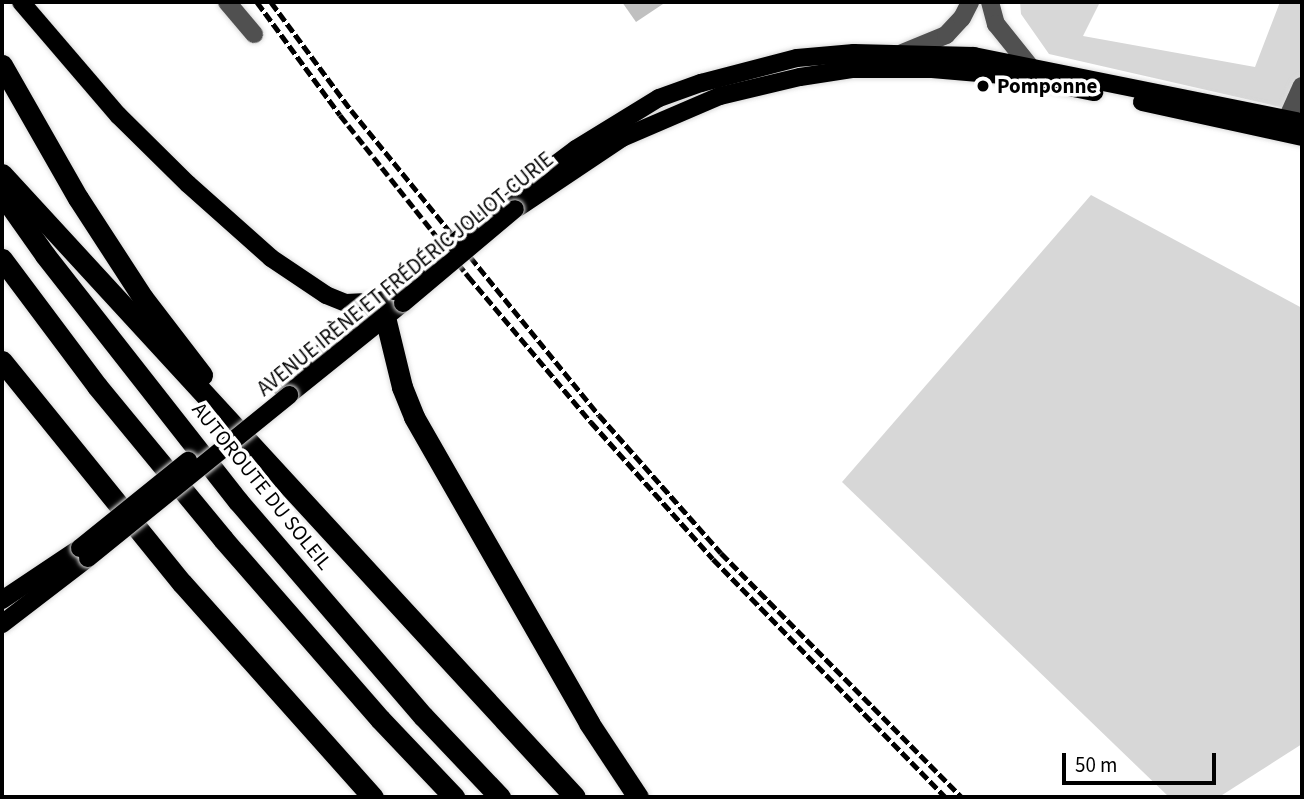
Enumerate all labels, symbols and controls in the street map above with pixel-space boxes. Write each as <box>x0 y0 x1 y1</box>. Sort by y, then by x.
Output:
place label: Pomponne <box>997 73 1097 99</box>
marker: Pomponne <box>975 78 991 94</box>
street label: AVENUE IRÈNE ET FRÉDÉRIC JOLIOT-CURIE <box>252 147 558 401</box>
street label: AUTOROUTE DU SOLEIL <box>187 397 337 575</box>
scale bar <box>1066 740 1220 784</box>
text: 50 m <box>1075 750 1117 780</box>

